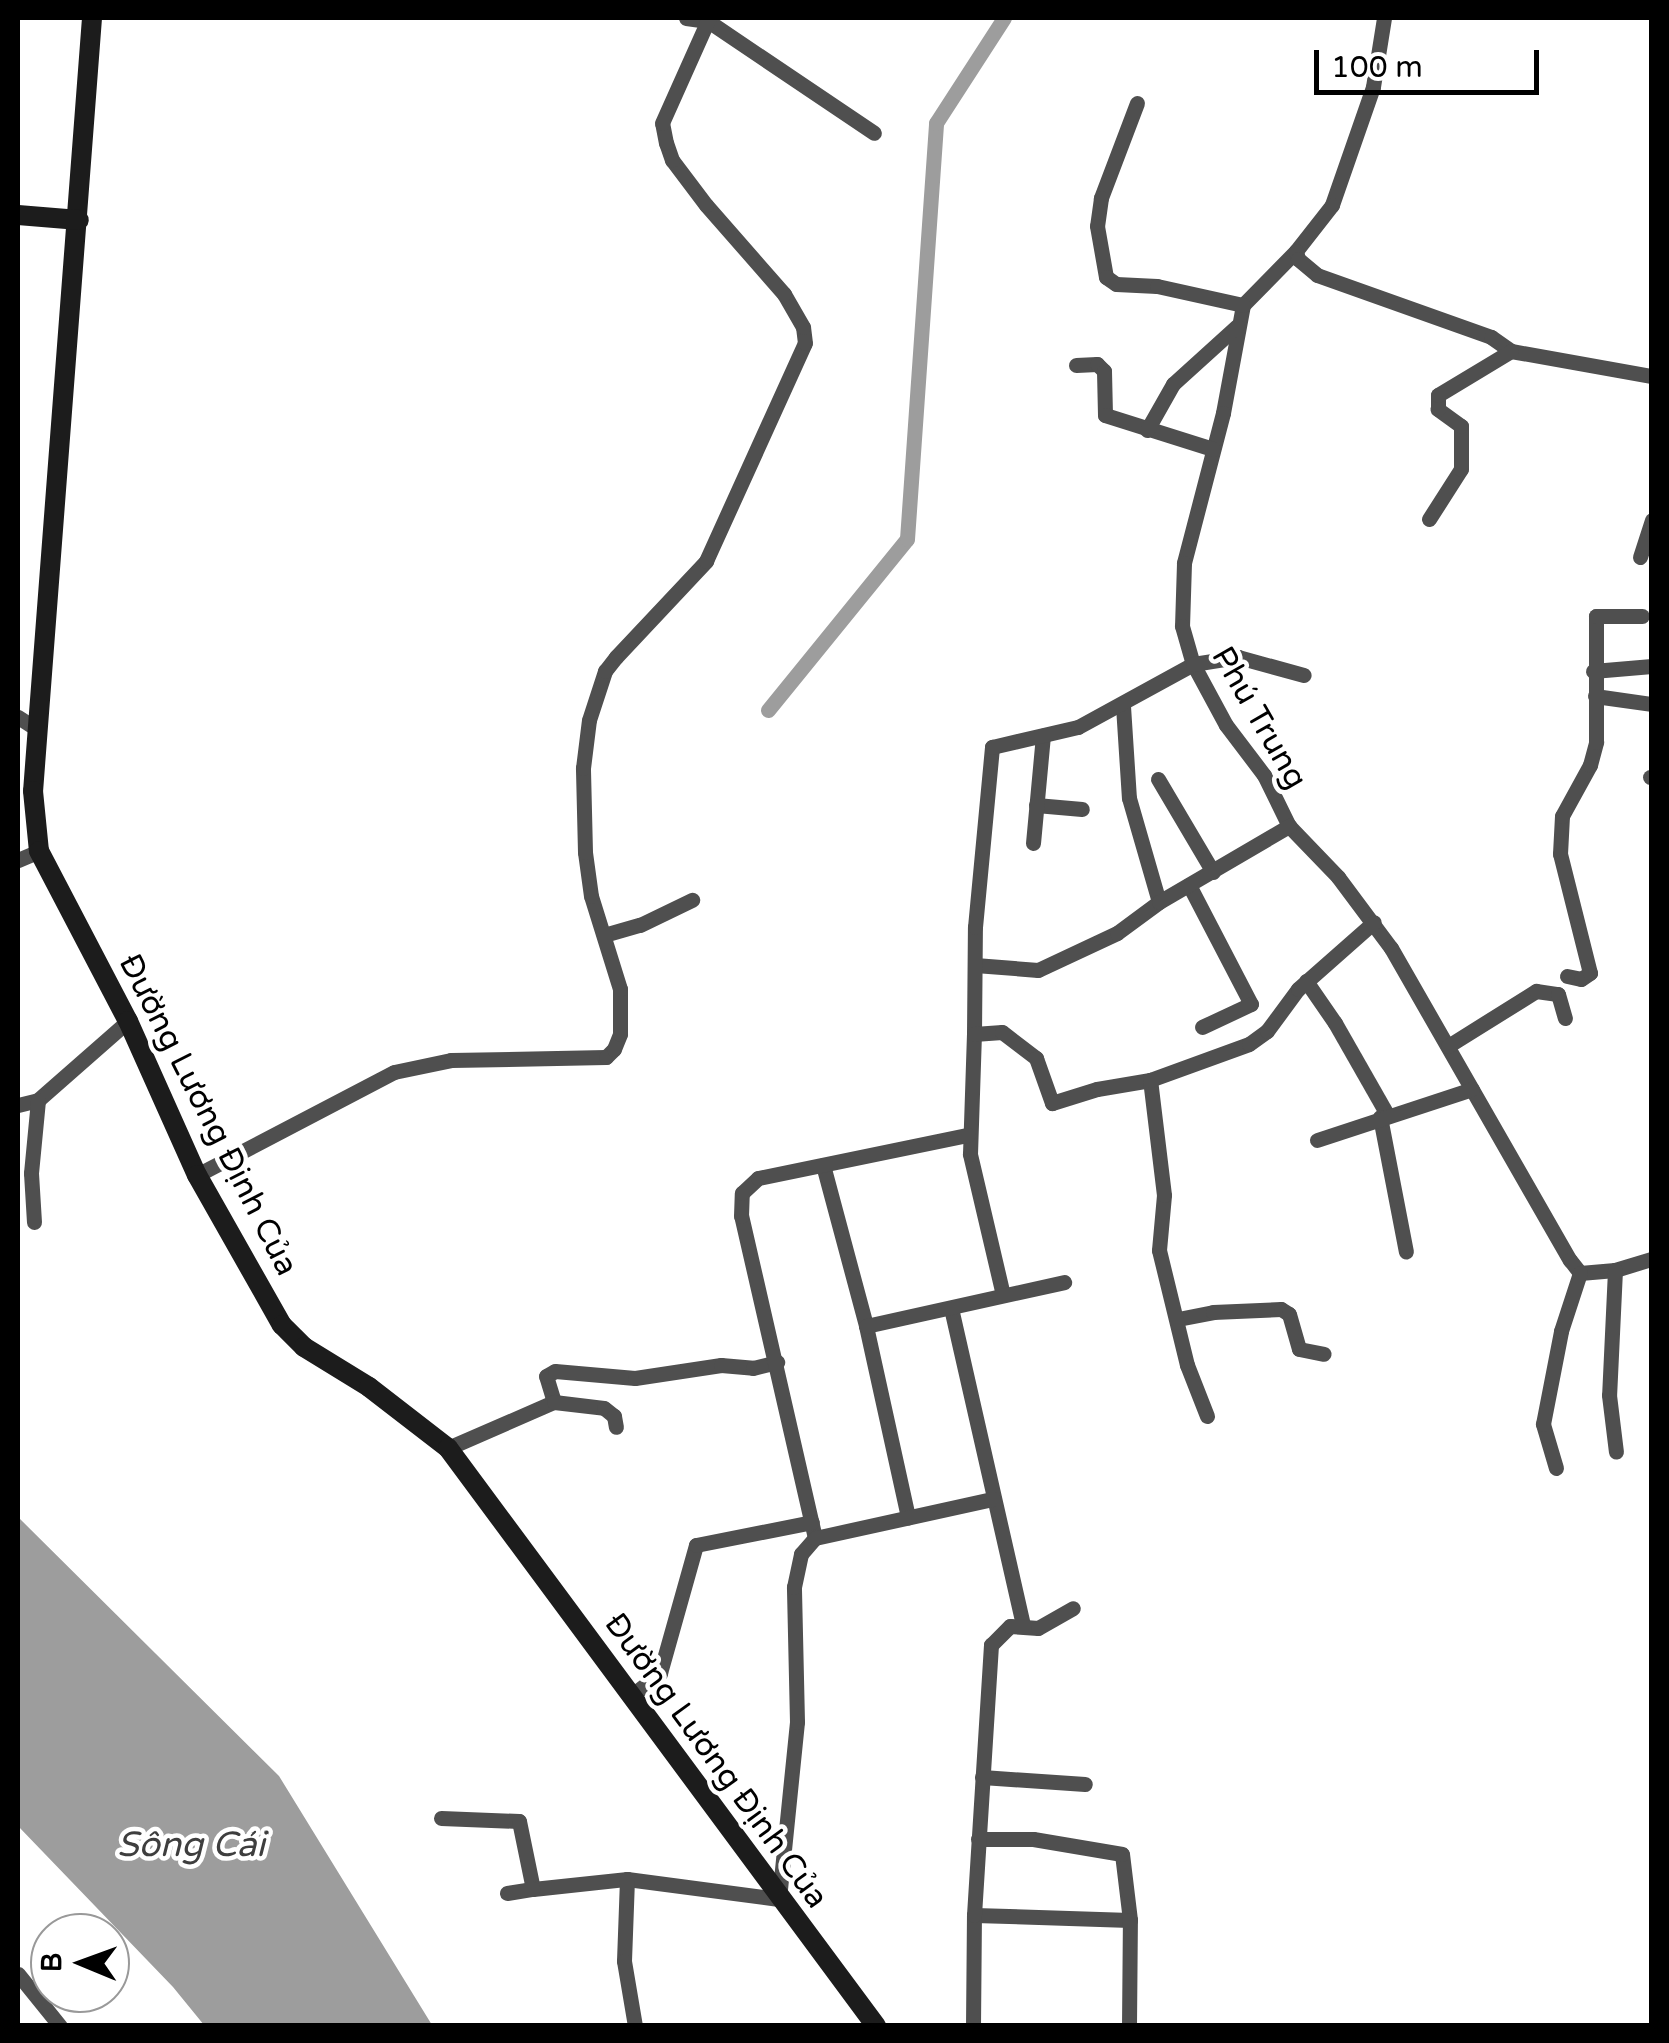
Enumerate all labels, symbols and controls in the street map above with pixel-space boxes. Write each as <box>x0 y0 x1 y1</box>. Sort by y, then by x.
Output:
scale bar <box>1319 30 1544 92</box>
text: 100 m <box>1331 49 1423 86</box>
street label: Phú Trung <box>1203 640 1315 796</box>
street label: Đường Lương Định Của <box>110 948 306 1282</box>
street label: Đường Lương Định Của <box>596 1606 836 1916</box>
water label: Sông Cái <box>117 1824 265 1866</box>
north arrow <box>30 1913 130 2013</box>
text: B <box>35 1953 69 1973</box>

